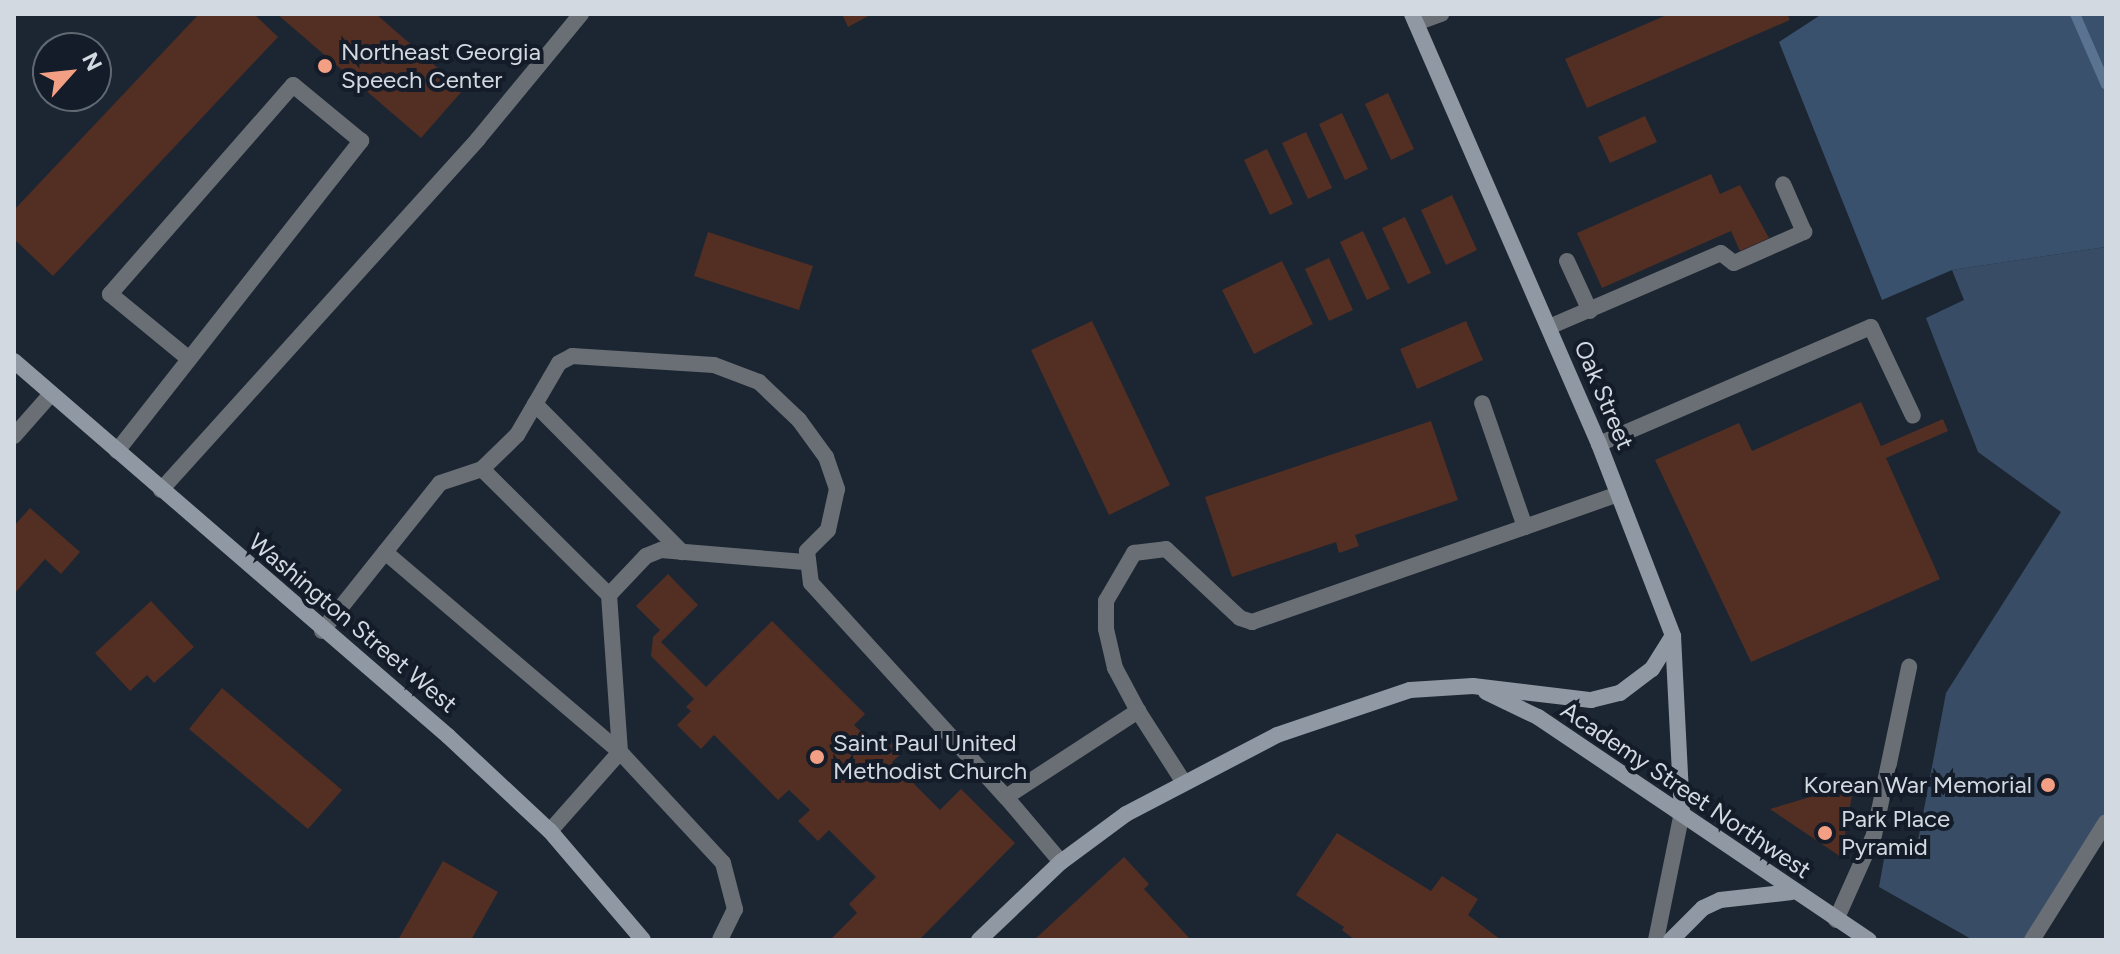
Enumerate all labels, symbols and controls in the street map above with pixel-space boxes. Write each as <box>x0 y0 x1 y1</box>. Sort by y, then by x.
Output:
north arrow <box>32 32 112 112</box>
place label: Northeast Georgia Speech Center <box>341 38 541 94</box>
text: N <box>76 48 108 75</box>
marker: Northeast Georgia Speech Center <box>316 57 334 75</box>
street label: Oak Street <box>1568 336 1640 454</box>
street label: Washington Street West <box>243 528 463 718</box>
street label: Academy Street Northwest <box>1556 696 1816 884</box>
place label: Saint Paul United Methodist Church <box>833 729 1027 785</box>
marker: Saint Paul United Methodist Church <box>808 748 826 766</box>
place label: Korean War Memorial <box>1804 771 2032 799</box>
marker: Korean War Memorial <box>2039 776 2057 794</box>
place label: Park Place Pyramid <box>1841 805 1950 861</box>
marker: Park Place Pyramid <box>1816 824 1834 842</box>

